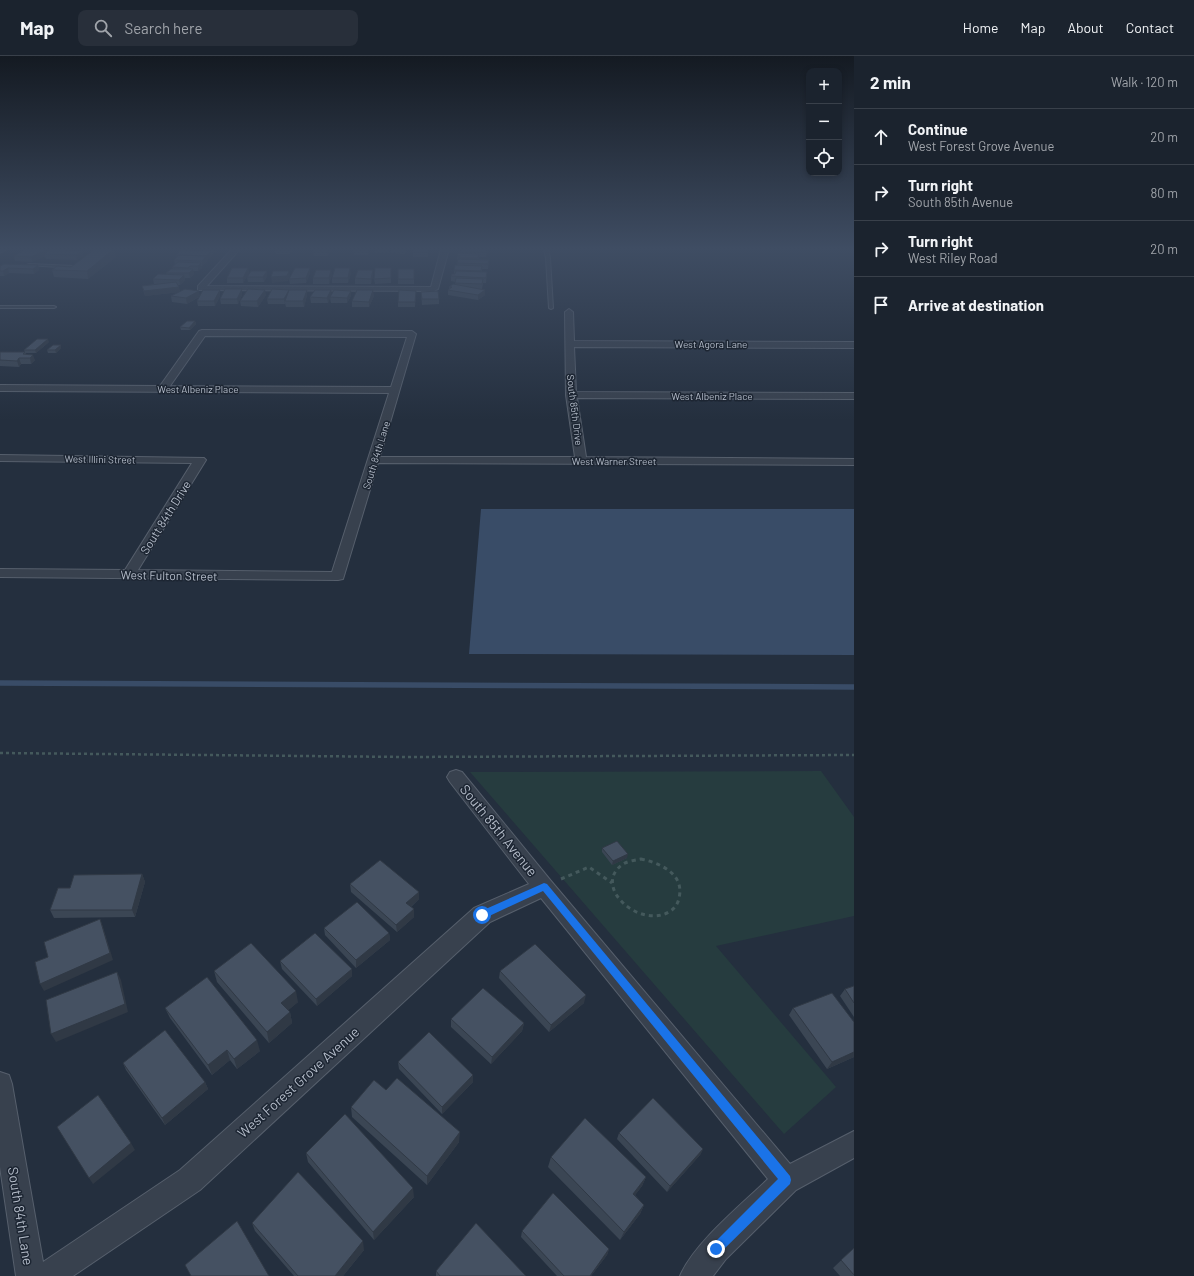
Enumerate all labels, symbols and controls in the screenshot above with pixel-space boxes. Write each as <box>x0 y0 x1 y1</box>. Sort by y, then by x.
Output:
search box <box>78 10 358 46</box>
text: Map <box>20 16 54 39</box>
icon: search <box>92 17 114 39</box>
text: Search here <box>124 19 202 37</box>
text: Home <box>963 19 999 36</box>
text: Map <box>1021 19 1045 36</box>
text: About <box>1067 19 1104 36</box>
text: Contact <box>1126 19 1174 36</box>
map controls <box>806 68 842 176</box>
button: + <box>806 68 842 104</box>
text: 2 min <box>870 72 911 92</box>
text: Walk · 120 m <box>1111 74 1178 90</box>
button: − <box>806 104 842 140</box>
text: Continue <box>908 120 968 138</box>
icon: ahead <box>870 126 892 148</box>
text: 20 m <box>1150 129 1178 145</box>
text: West Forest Grove Avenue <box>908 138 1054 154</box>
button: locate <box>806 140 842 176</box>
text: Turn right <box>908 176 973 194</box>
icon: right <box>870 182 892 204</box>
text: 80 m <box>1151 185 1178 201</box>
text: South 85th Avenue <box>908 194 1013 210</box>
text: Turn right <box>908 232 973 250</box>
icon: right <box>870 238 892 260</box>
text: 20 m <box>1150 241 1178 257</box>
text: West Riley Road <box>908 250 998 266</box>
icon: arrive <box>870 294 892 316</box>
text: Arrive at destination <box>908 296 1044 314</box>
street label: West Agora Lane <box>675 338 747 350</box>
street label: South 85th Drive <box>565 374 585 446</box>
street label: West Albeniz Place <box>157 383 239 395</box>
street label: West Albeniz Place <box>671 390 753 402</box>
street label: South 84th Lane <box>360 419 392 491</box>
street label: West Illini Street <box>64 452 136 466</box>
street label: West Warner Street <box>572 455 657 467</box>
street label: Soutt 84th Drive <box>137 478 193 556</box>
street label: West Fulton Street <box>120 567 218 583</box>
street label: South 85th Avenue <box>457 781 541 879</box>
route start <box>473 906 491 924</box>
street label: West Forest Grove Avenue <box>234 1023 362 1141</box>
street label: South 84th Lane <box>5 1166 37 1266</box>
route end <box>707 1240 725 1258</box>

